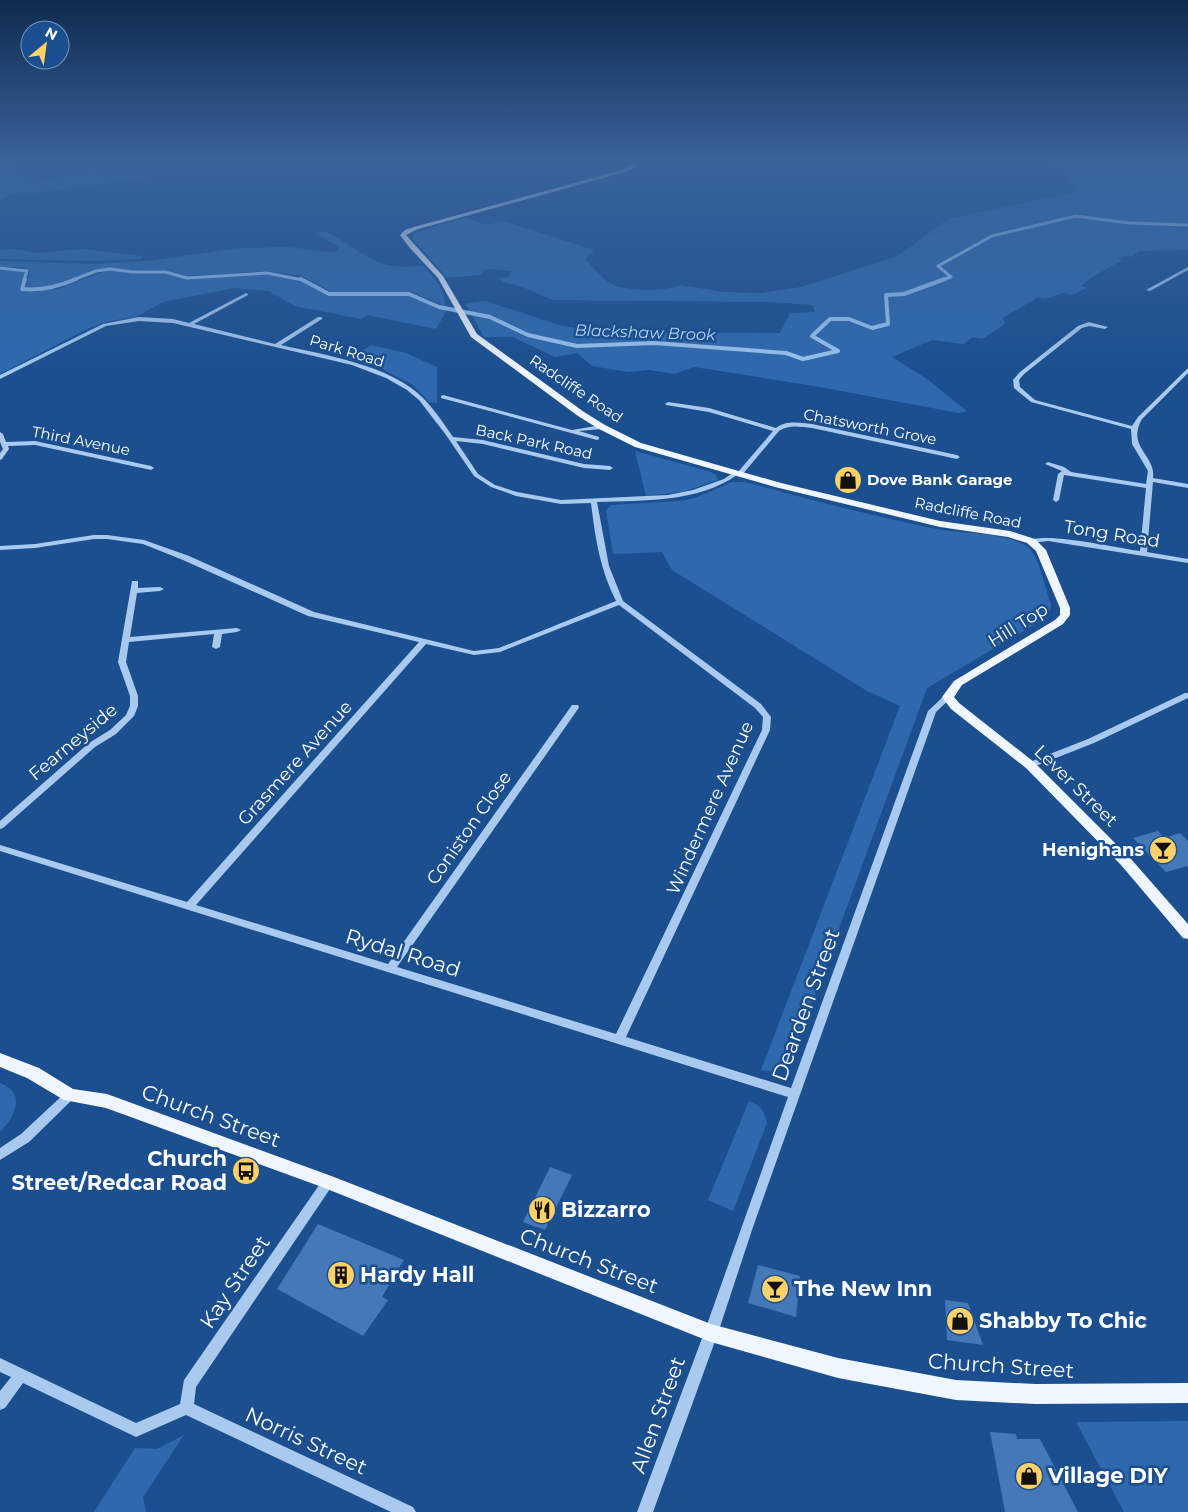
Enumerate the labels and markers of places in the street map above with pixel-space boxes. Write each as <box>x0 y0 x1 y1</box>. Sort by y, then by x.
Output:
shop icon: Dove Bank Garage <box>833 465 863 495</box>
place label: Dove Bank Garage <box>867 470 1013 489</box>
bar icon: Henighans <box>1148 835 1178 865</box>
place label: Henighans <box>1042 839 1144 861</box>
place label: Church Street/Redcar Road <box>12 1146 227 1195</box>
bus stop icon: Church Street/Redcar Road <box>231 1156 261 1186</box>
restaurant icon: Bizzarro <box>527 1195 557 1225</box>
place label: Bizzarro <box>561 1197 651 1222</box>
building icon: Hardy Hall <box>326 1260 356 1290</box>
place label: Hardy Hall <box>360 1262 474 1287</box>
bar icon: The New Inn <box>760 1274 790 1304</box>
place label: The New Inn <box>794 1276 932 1301</box>
shop icon: Shabby To Chic <box>945 1306 975 1336</box>
place label: Shabby To Chic <box>979 1308 1148 1333</box>
shop icon: Village DIY <box>1014 1461 1044 1491</box>
place label: Village DIY <box>1047 1463 1168 1488</box>

